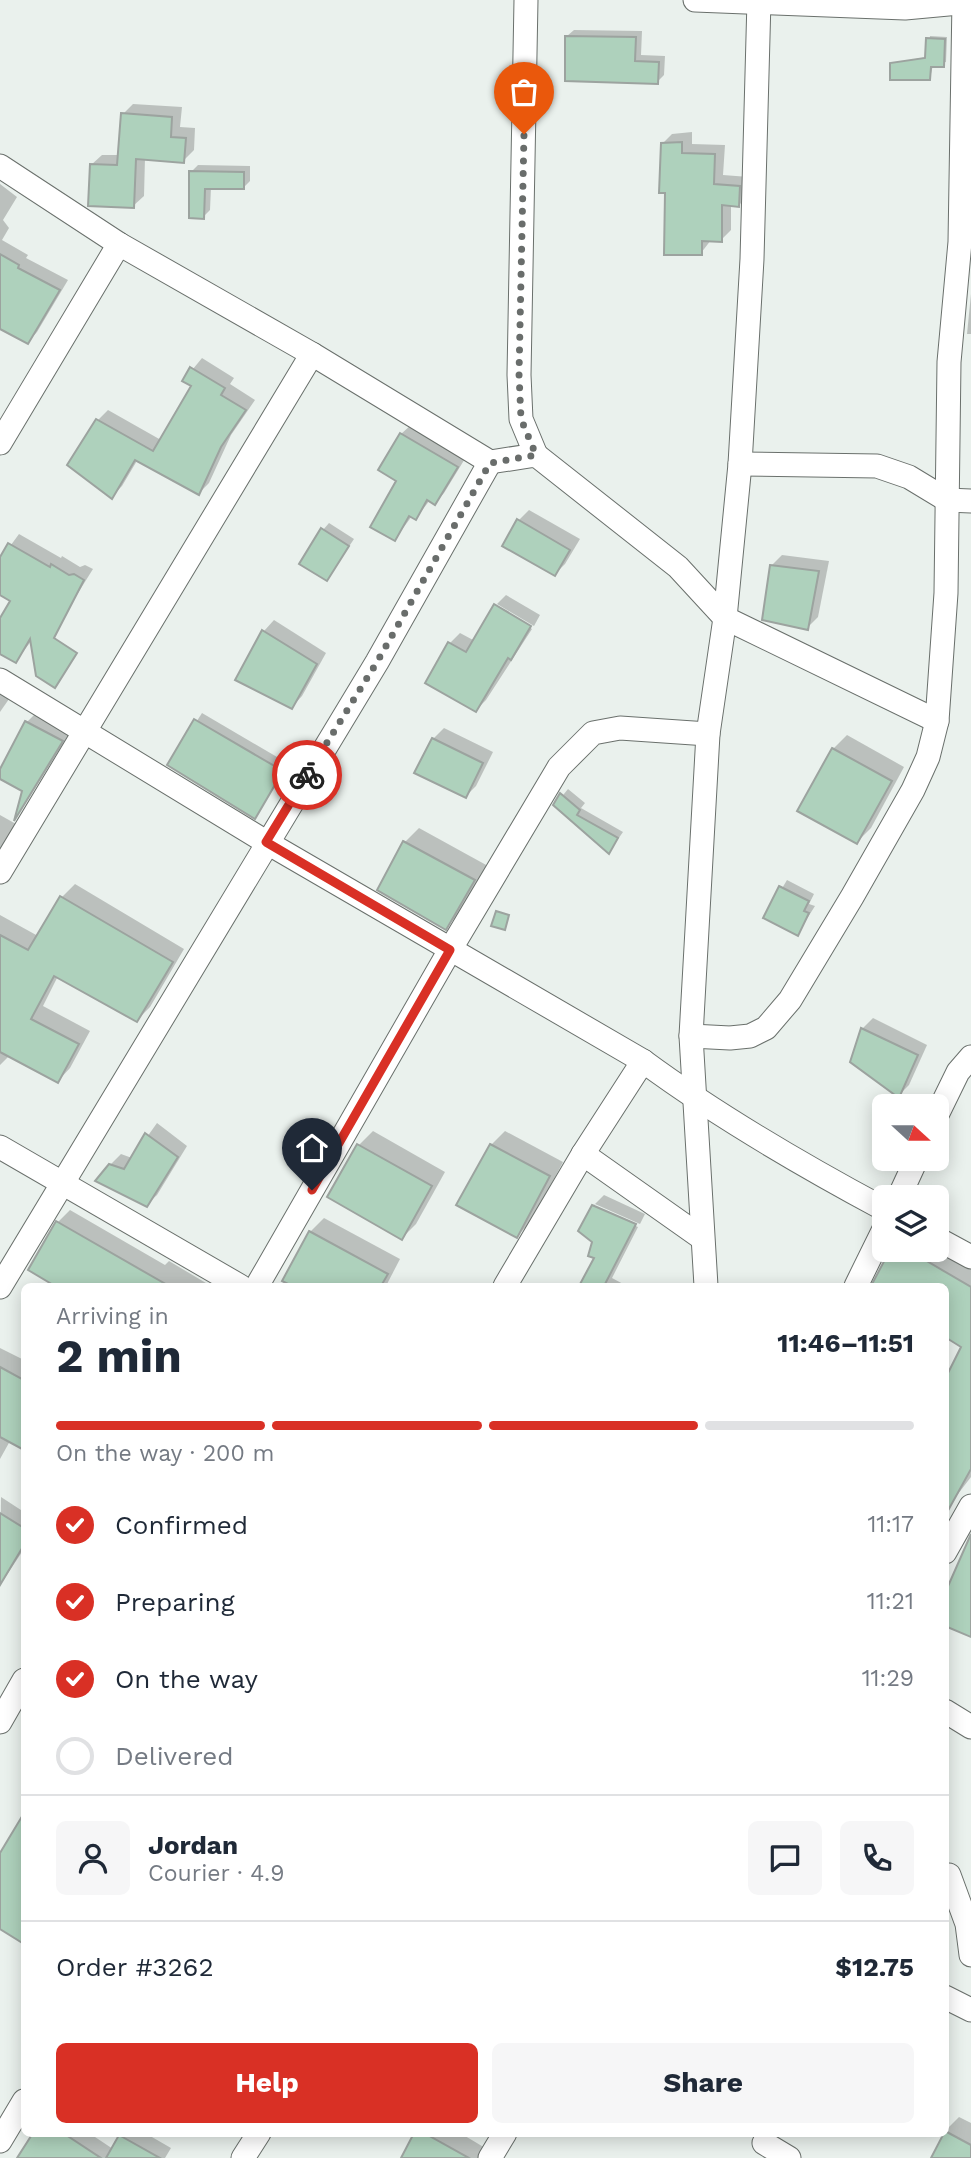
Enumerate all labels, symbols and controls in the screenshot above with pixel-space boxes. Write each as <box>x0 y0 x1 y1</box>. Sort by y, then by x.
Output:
pin <box>494 62 554 134</box>
icon: bag <box>505 73 543 111</box>
courier <box>272 740 342 810</box>
icon: bike <box>288 756 326 794</box>
north arrow <box>872 1094 948 1171</box>
map controls <box>872 1094 949 1262</box>
pin <box>282 1118 342 1190</box>
icon: home <box>293 1129 331 1167</box>
button: layers <box>872 1185 949 1262</box>
text: Arriving in <box>56 1303 169 1330</box>
text: 11:46–11:51 <box>777 1328 914 1358</box>
text: 2 min <box>56 1329 182 1383</box>
text: On the way · 200 m <box>56 1440 274 1467</box>
icon: check <box>56 1506 94 1544</box>
text: Confirmed <box>115 1510 248 1540</box>
text: 11:17 <box>867 1511 914 1538</box>
icon: check <box>56 1583 94 1621</box>
text: Preparing <box>115 1587 235 1617</box>
text: 11:21 <box>867 1588 914 1615</box>
icon: check <box>56 1660 94 1698</box>
text: On the way <box>115 1664 258 1694</box>
text: 11:29 <box>862 1665 914 1692</box>
text: Delivered <box>115 1741 234 1771</box>
button: person <box>56 1821 130 1895</box>
button: chat <box>748 1821 822 1895</box>
button: phone <box>840 1821 914 1895</box>
text: Jordan <box>148 1830 238 1860</box>
text: Courier · 4.9 <box>148 1860 284 1887</box>
text: Order #3262 <box>56 1952 214 1982</box>
text: $12.75 <box>835 1952 914 1982</box>
button: Help <box>56 2043 478 2123</box>
button: Share <box>492 2043 914 2123</box>

